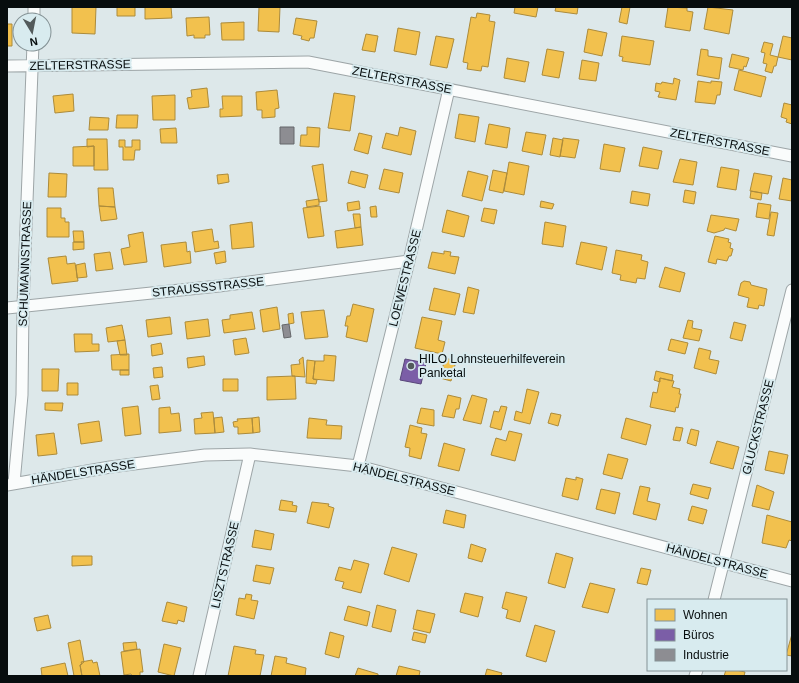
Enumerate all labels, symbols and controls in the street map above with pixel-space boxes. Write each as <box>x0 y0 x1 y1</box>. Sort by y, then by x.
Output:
north arrow <box>12 12 52 52</box>
text: N <box>29 35 39 48</box>
street label: ZELTERSTRASSE <box>29 57 131 73</box>
street label: ZELTERSTRASSE <box>351 63 453 97</box>
street label: ZELTERSTRASSE <box>669 125 771 159</box>
street label: SCHUMANNSTRASSE <box>16 201 34 327</box>
street label: LOEWESTRASSE <box>386 228 424 328</box>
street label: STRAUSSSTRASSE <box>151 274 265 300</box>
place label: HILO Lohnsteuerhilfeverein Panketal <box>419 352 565 380</box>
marker: HILO Lohnsteuerhilfeverein Panketal <box>406 361 416 371</box>
street label: GLUCKSTRASSE <box>739 378 777 476</box>
street label: HÄNDELSTRASSE <box>30 457 136 487</box>
street label: HÄNDELSTRASSE <box>352 460 456 498</box>
street label: LISZTSTRASSE <box>208 520 242 610</box>
street label: HÄNDELSTRASSE <box>665 541 769 581</box>
legend <box>647 599 787 671</box>
text: Wohnen <box>683 608 727 622</box>
text: Büros <box>683 628 714 642</box>
text: Industrie <box>683 648 729 662</box>

